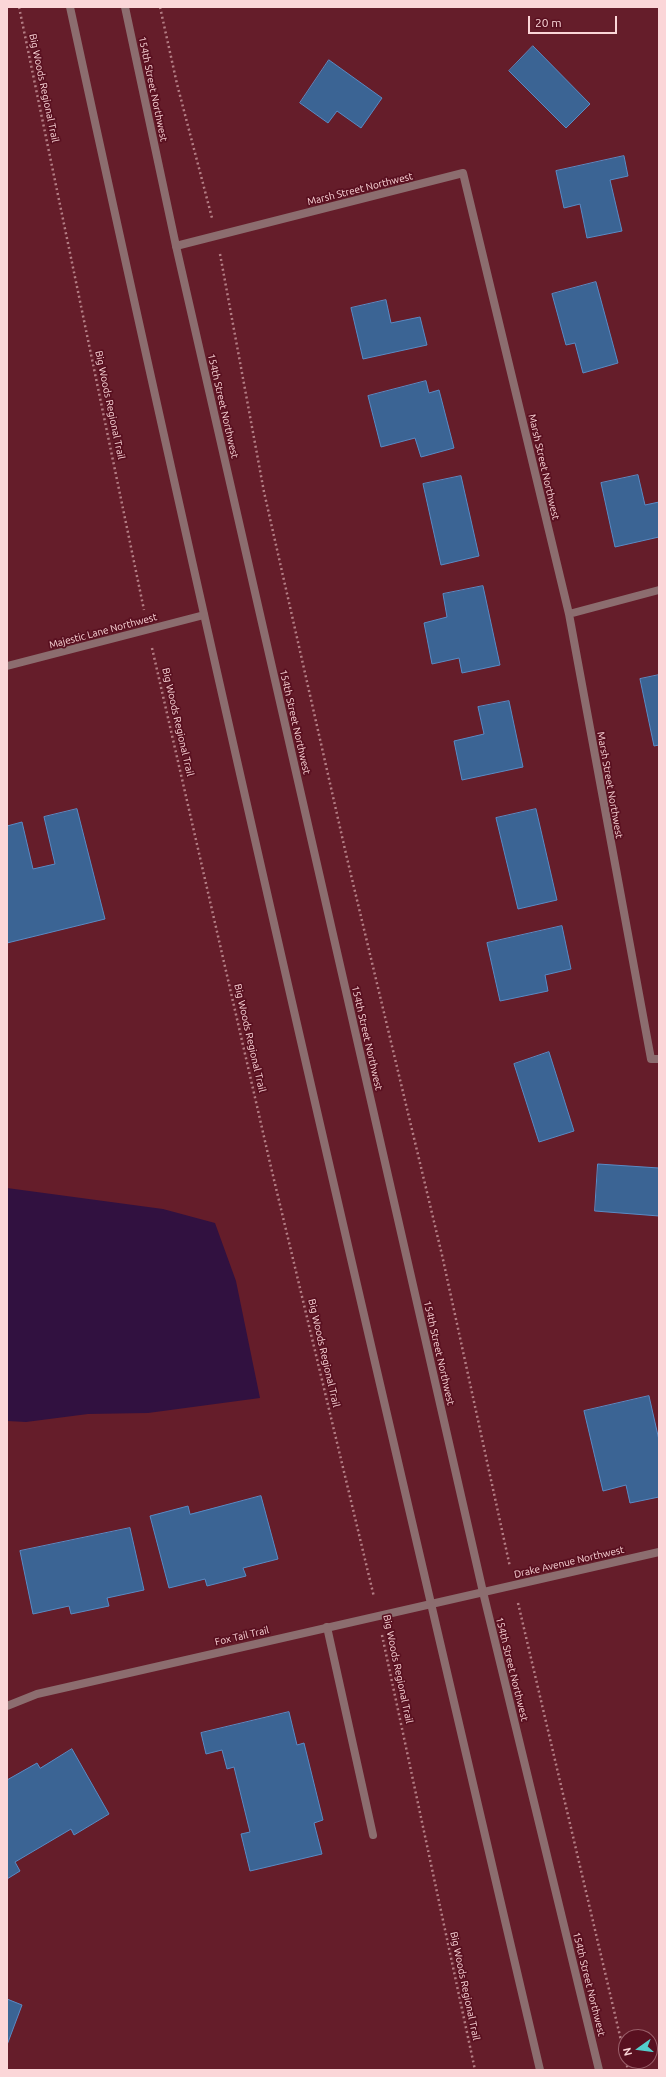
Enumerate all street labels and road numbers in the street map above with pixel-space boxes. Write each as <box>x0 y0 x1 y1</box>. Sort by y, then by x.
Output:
street label: Big Woods Regional Trail <box>27 33 61 143</box>
street label: 154th Street Northwest <box>136 35 170 143</box>
street label: Marsh Street Northwest <box>306 170 414 208</box>
street label: Big Woods Regional Trail <box>93 350 127 460</box>
street label: 154th Street Northwest <box>205 353 241 459</box>
street label: Marsh Street Northwest <box>526 413 562 521</box>
street label: Majestic Lane Northwest <box>48 611 158 651</box>
street label: Big Woods Regional Trail <box>160 667 196 777</box>
street label: 154th Street Northwest <box>277 669 313 775</box>
street label: Marsh Street Northwest <box>595 731 625 839</box>
street label: Big Woods Regional Trail <box>232 983 268 1093</box>
street label: 154th Street Northwest <box>349 985 385 1091</box>
street label: Big Woods Regional Trail <box>306 1298 342 1408</box>
street label: 154th Street Northwest <box>421 1300 457 1406</box>
street label: Drake Avenue Northwest <box>513 1543 625 1581</box>
street label: Big Woods Regional Trail <box>381 1614 415 1724</box>
street label: 154th Street Northwest <box>493 1616 531 1722</box>
street label: Fox Tail Trail <box>214 1624 270 1648</box>
street label: Big Woods Regional Trail <box>448 1931 482 2041</box>
street label: 154th Street Northwest <box>570 1931 608 2037</box>

